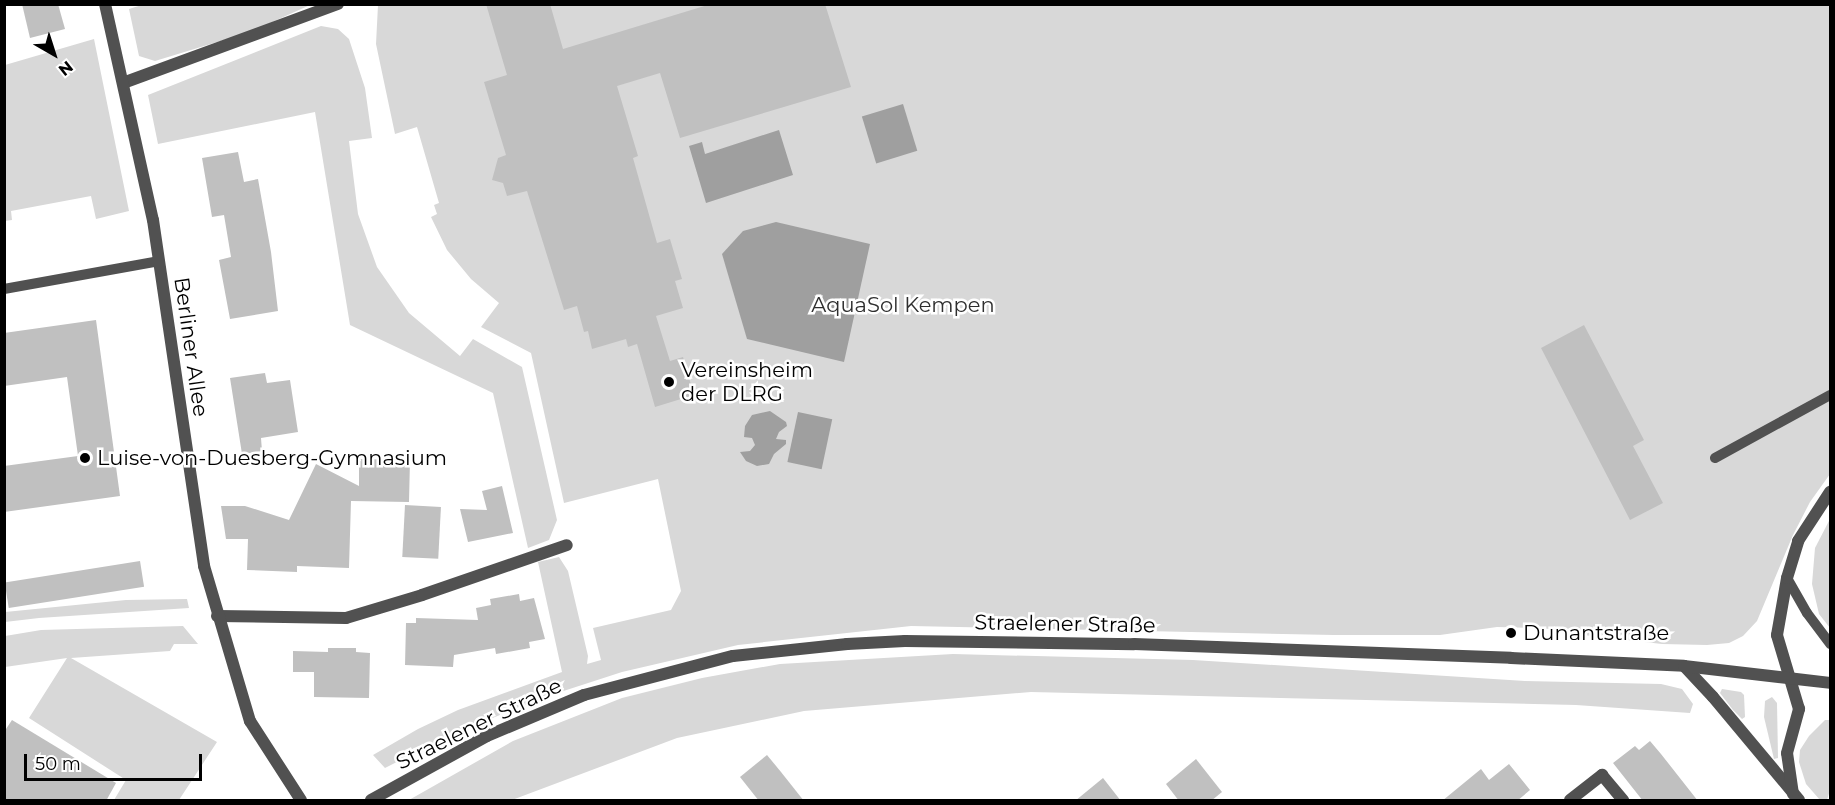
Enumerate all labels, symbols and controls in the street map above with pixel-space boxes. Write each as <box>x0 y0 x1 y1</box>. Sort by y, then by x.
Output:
north arrow <box>24 24 84 84</box>
text: N <box>55 57 77 80</box>
street label: Berliner Allee <box>169 276 213 418</box>
park label: AquaSol Kempen <box>811 292 995 318</box>
place label: Vereinsheim der DLRG <box>681 357 813 407</box>
marker: Vereinsheim der DLRG <box>662 375 676 389</box>
place label: Luise-von-Duesberg-Gymnasium <box>97 445 447 471</box>
marker: Luise-von-Duesberg-Gymnasium <box>78 451 92 465</box>
street label: Straelener Straße <box>974 610 1156 638</box>
place label: Dunantstraße <box>1523 620 1669 646</box>
marker: Dunantstraße <box>1504 626 1518 640</box>
street label: Straelener Straße <box>392 673 566 775</box>
scale bar <box>27 742 206 780</box>
text: 50 m <box>35 753 81 775</box>

